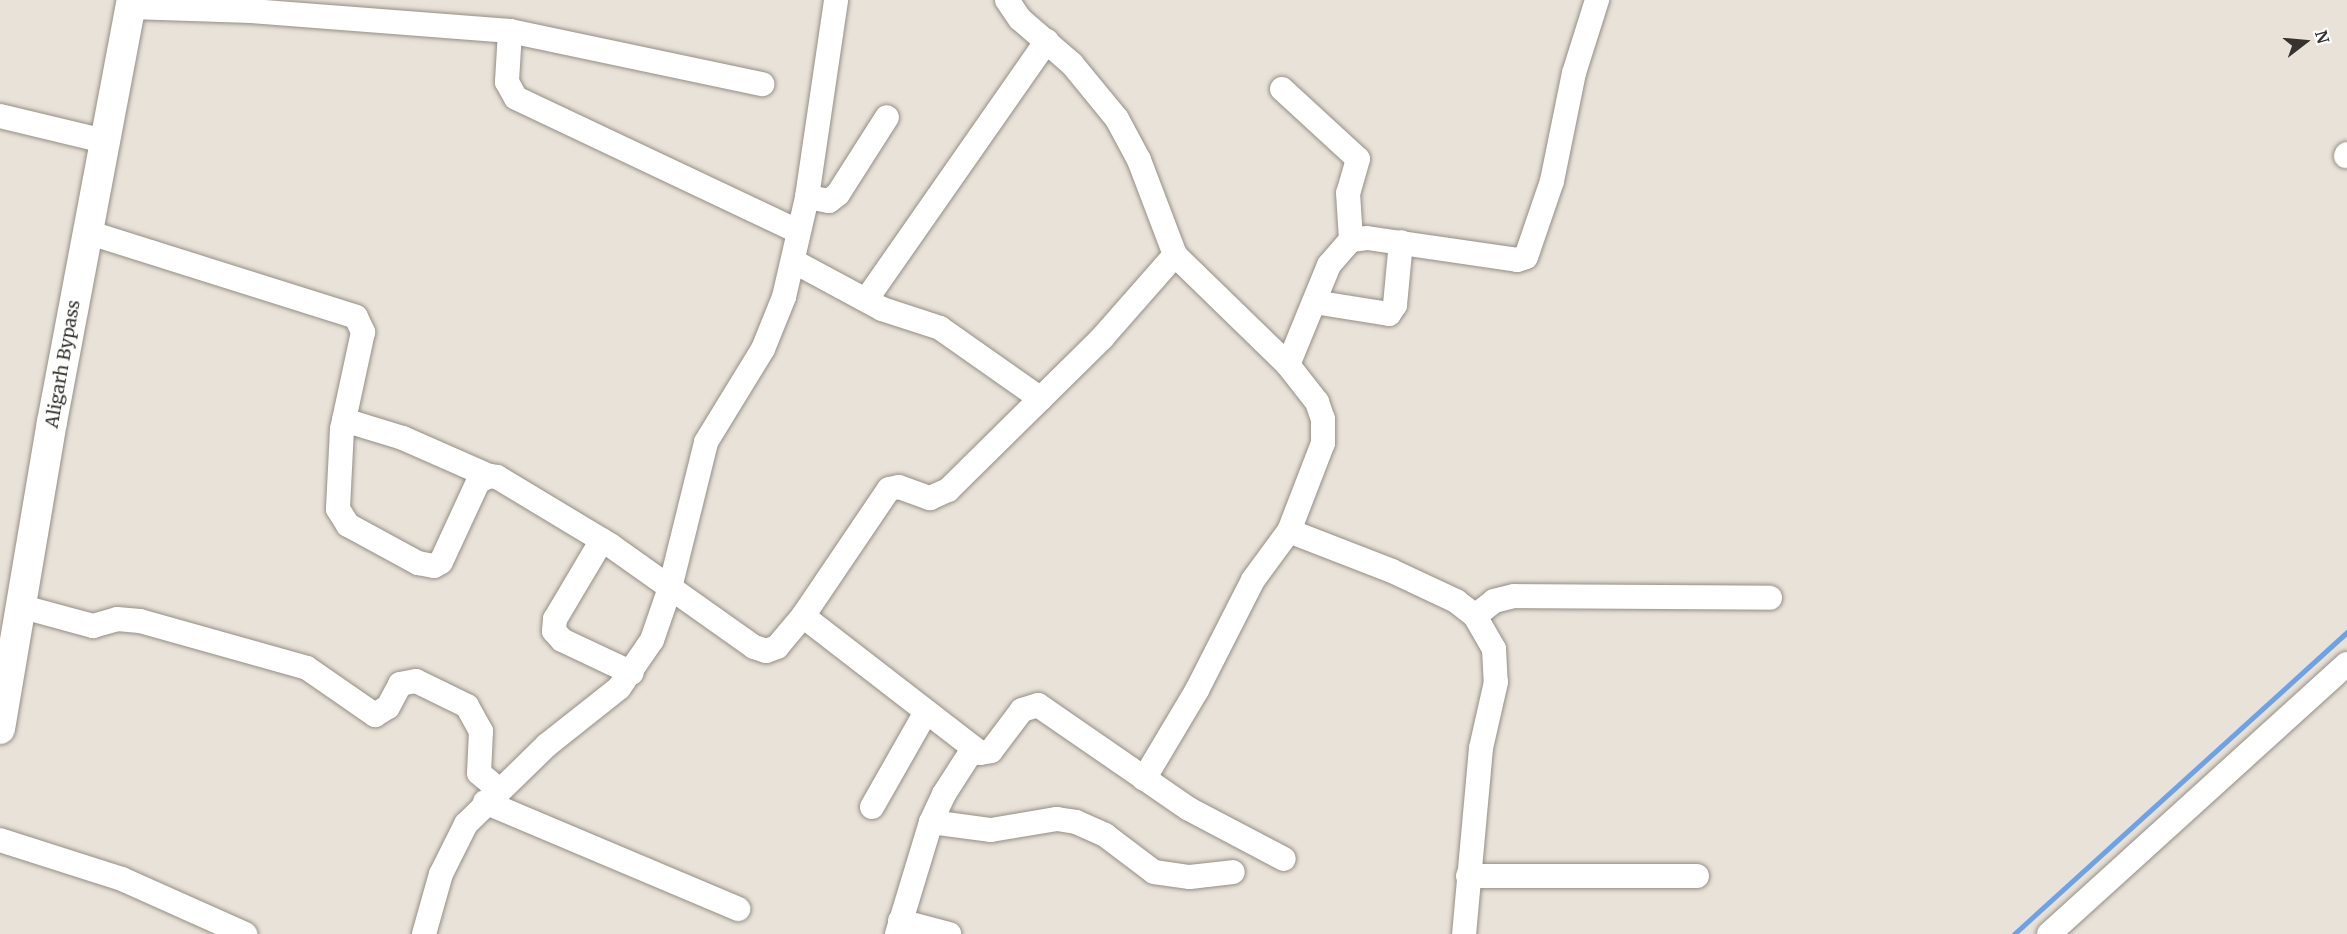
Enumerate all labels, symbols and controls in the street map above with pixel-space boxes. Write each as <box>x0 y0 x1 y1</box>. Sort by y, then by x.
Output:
north arrow <box>2275 12 2335 72</box>
text: N <box>2311 28 2334 46</box>
street label: Aligarh Bypass <box>41 298 85 430</box>

